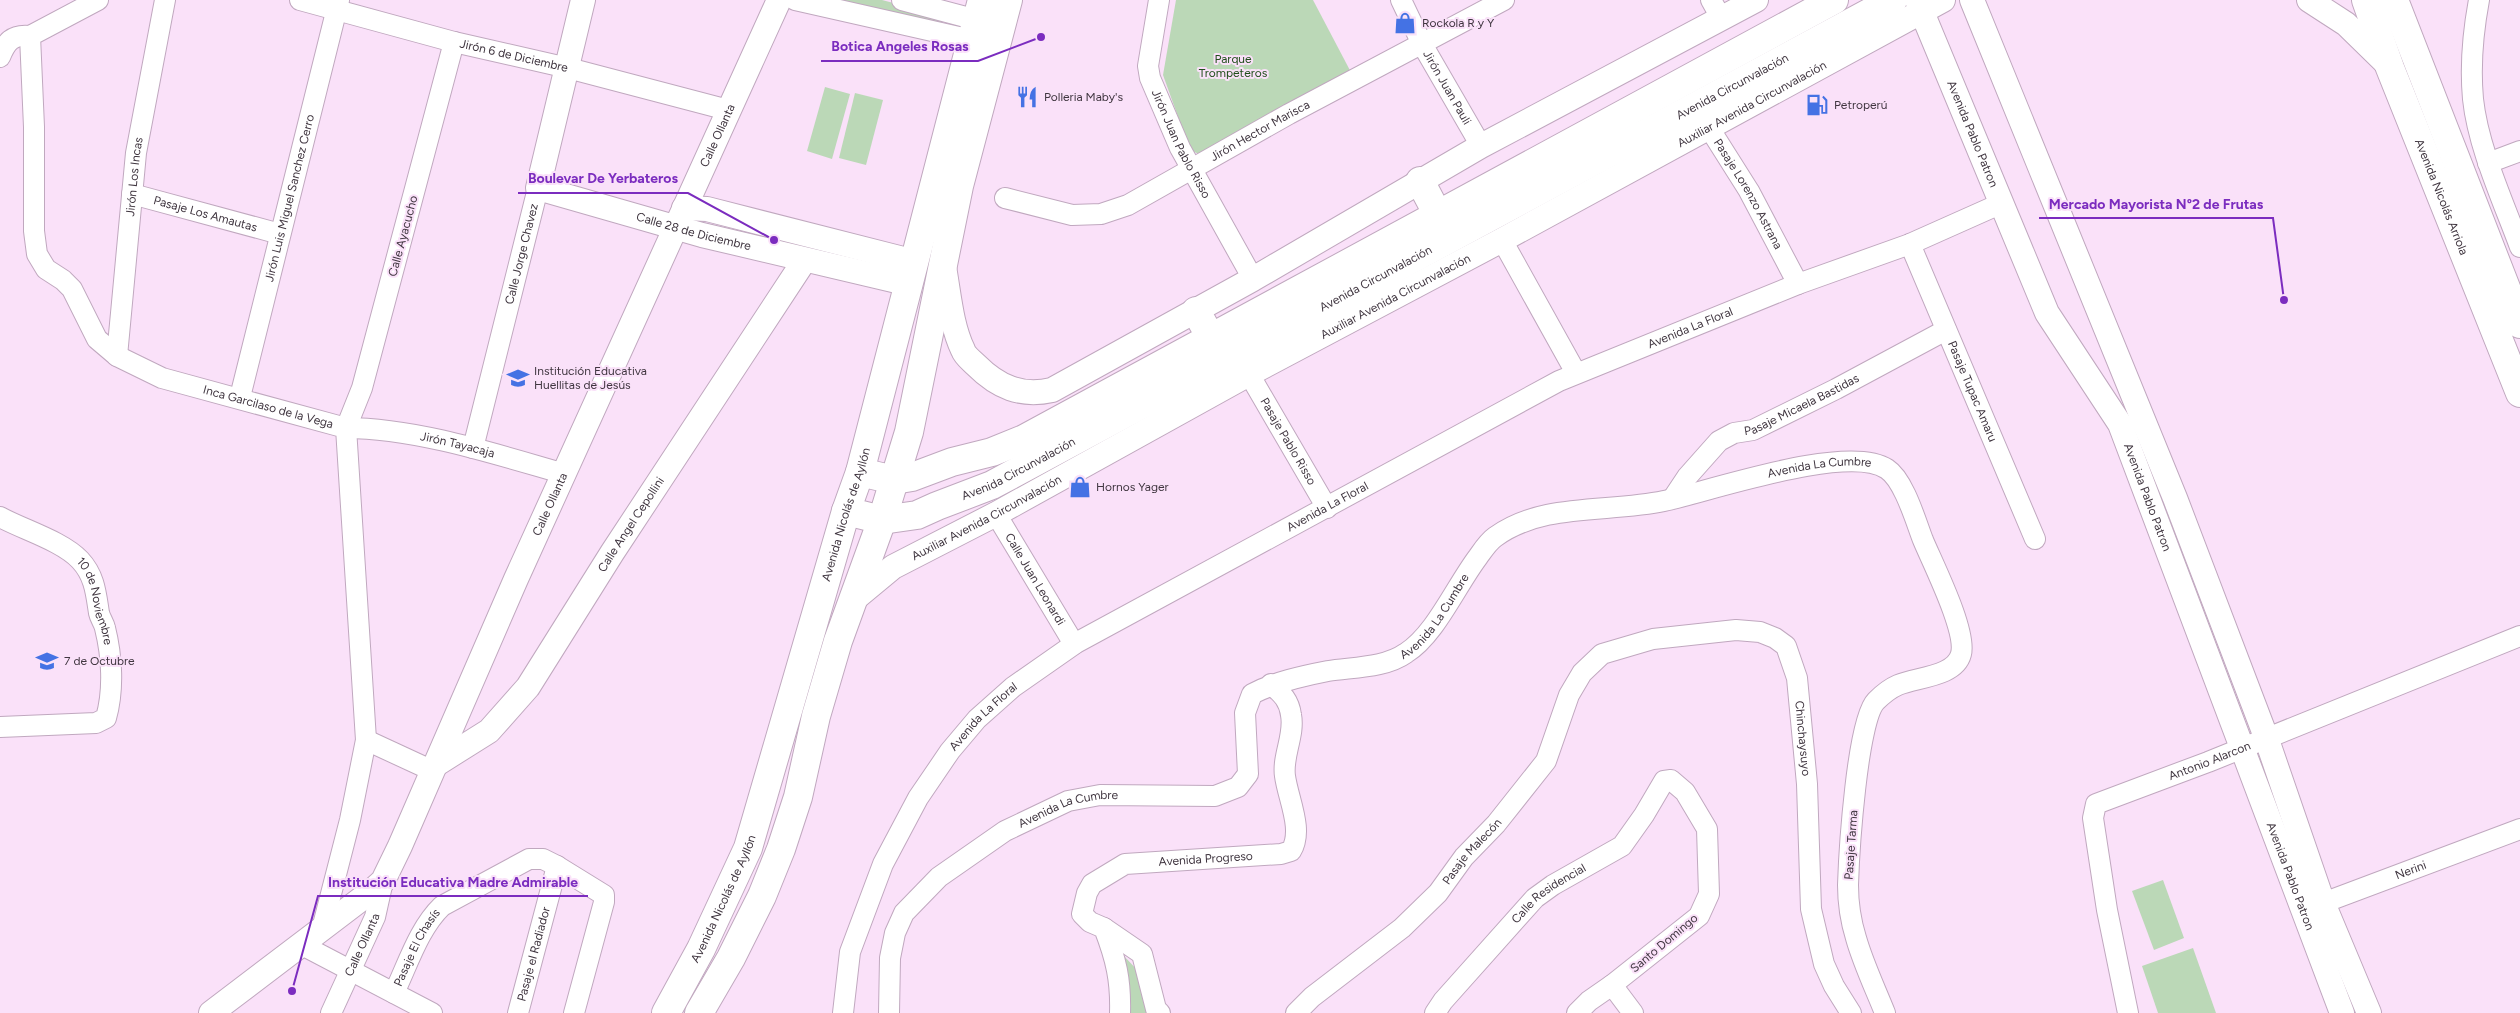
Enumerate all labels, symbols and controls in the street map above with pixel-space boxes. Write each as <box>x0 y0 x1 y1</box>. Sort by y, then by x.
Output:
shop icon: Rockola R y Y <box>1392 10 1418 36</box>
place label: Rockola R y Y <box>1422 16 1495 30</box>
callout: Botica Angeles Rosas <box>821 32 978 61</box>
street label: Jirón 6 de Diciembre <box>458 36 570 75</box>
text: Botica Angeles Rosas <box>831 38 969 55</box>
street label: Jirón Juan Pauli <box>1420 48 1474 127</box>
street label: Avenida Circunvalación <box>1674 50 1791 122</box>
park label: Parque Trompeteros <box>1199 52 1268 80</box>
street label: Auxiliar Avenida Circunvalación <box>1675 58 1829 150</box>
street label: Avenida Pablo Patron <box>1944 79 2001 190</box>
restaurant icon: Polleria Maby's <box>1014 84 1040 110</box>
street label: Jirón Juan Pablo Risso <box>1149 87 1214 201</box>
place label: Polleria Maby's <box>1044 90 1123 104</box>
fuel station icon: Petroperú <box>1804 92 1830 118</box>
street label: Jirón Hector Marisca <box>1208 97 1312 164</box>
place label: Petroperú <box>1834 98 1887 112</box>
street label: Calle Ollanta <box>697 102 738 169</box>
street label: Jirón Luis Miguel Sanchez Cerro <box>262 113 317 283</box>
street label: Jirón Los Incas <box>123 136 146 217</box>
street label: Pasaje Lorenzo Astrana <box>1711 136 1785 251</box>
street label: Avenida Nicolás Arriola <box>2412 137 2471 257</box>
callout: Boulevar De Yerbateros <box>518 164 688 193</box>
text: Boulevar De Yerbateros <box>528 170 678 187</box>
callout: Mercado Mayorista N°2 de Frutas <box>2039 189 2273 218</box>
street label: Pasaje Los Amautas <box>152 193 259 235</box>
street label: Calle Ayacucho <box>385 194 421 278</box>
text: Mercado Mayorista N°2 de Frutas <box>2049 196 2264 213</box>
street label: Calle Jorge Chavez <box>502 202 541 306</box>
street label: Calle 28 de Diciembre <box>635 210 753 253</box>
street label: Avenida Circunvalación <box>1317 242 1435 314</box>
street label: Auxiliar Avenida Circunvalación <box>1318 251 1473 342</box>
street label: Avenida La Floral <box>1646 304 1735 351</box>
street label: Pasaje Tupac Amaru <box>1945 339 2000 444</box>
place label: Institución Educativa Huellitas de Jesús <box>534 364 647 392</box>
school or university icon: Institución Educativa Huellitas de Jesús <box>505 365 531 391</box>
street label: Pasaje Micaela Bastidas <box>1743 371 1862 438</box>
street label: Inca Garcilaso de la Vega <box>202 382 335 431</box>
street label: Pasaje Pablo Risso <box>1257 395 1319 488</box>
street label: Jirón Tayacaja <box>419 429 496 460</box>
street label: Avenida Circunvalación <box>960 434 1078 503</box>
street label: Avenida Pablo Patron <box>2121 441 2174 553</box>
street label: Avenida Nicolás de Ayllón <box>819 446 873 583</box>
street label: Avenida La Cumbre <box>1766 454 1873 481</box>
street label: Calle Ollanta <box>530 471 570 538</box>
street label: Auxiliar Avenida Circunvalación <box>909 472 1064 563</box>
street label: Calle Angel Cepollini <box>595 474 667 575</box>
shop icon: Hornos Yager <box>1067 474 1093 500</box>
street label: Avenida La Floral <box>1284 479 1371 534</box>
place label: Hornos Yager <box>1096 480 1169 494</box>
street label: Calle Juan Leonardi <box>1002 531 1068 628</box>
street label: 10 de Noviembre <box>74 554 115 646</box>
street label: Avenida La Cumbre <box>1397 571 1472 662</box>
school or university icon: 7 de Octubre <box>34 648 60 674</box>
place label: 7 de Octubre <box>64 654 135 668</box>
street label: Avenida La Floral <box>946 679 1020 753</box>
street label: Chinchaysuyo <box>1792 700 1813 777</box>
street label: Antonio Alarcon <box>2167 738 2253 783</box>
street label: Avenida La Cumbre <box>1016 788 1119 831</box>
street label: Pasaje Tarma <box>1842 810 1860 880</box>
street label: Pasaje Malecón <box>1439 816 1505 887</box>
street label: Avenida Pablo Patron <box>2264 820 2317 932</box>
street label: Avenida Nicolás de Ayllón <box>688 833 758 965</box>
street label: Avenida Progreso <box>1158 849 1253 869</box>
street label: Nerini <box>2393 858 2428 882</box>
street label: Calle Residencial <box>1509 861 1588 926</box>
callout: Institución Educativa Madre Admirable <box>318 867 588 896</box>
text: Institución Educativa Madre Admirable <box>328 874 578 891</box>
street label: Pasaje el Radiador <box>514 905 553 1003</box>
street label: Pasaje El Chasís <box>391 906 443 989</box>
street label: Santo Domingo <box>1628 911 1701 975</box>
street label: Calle Ollanta <box>342 912 383 978</box>

